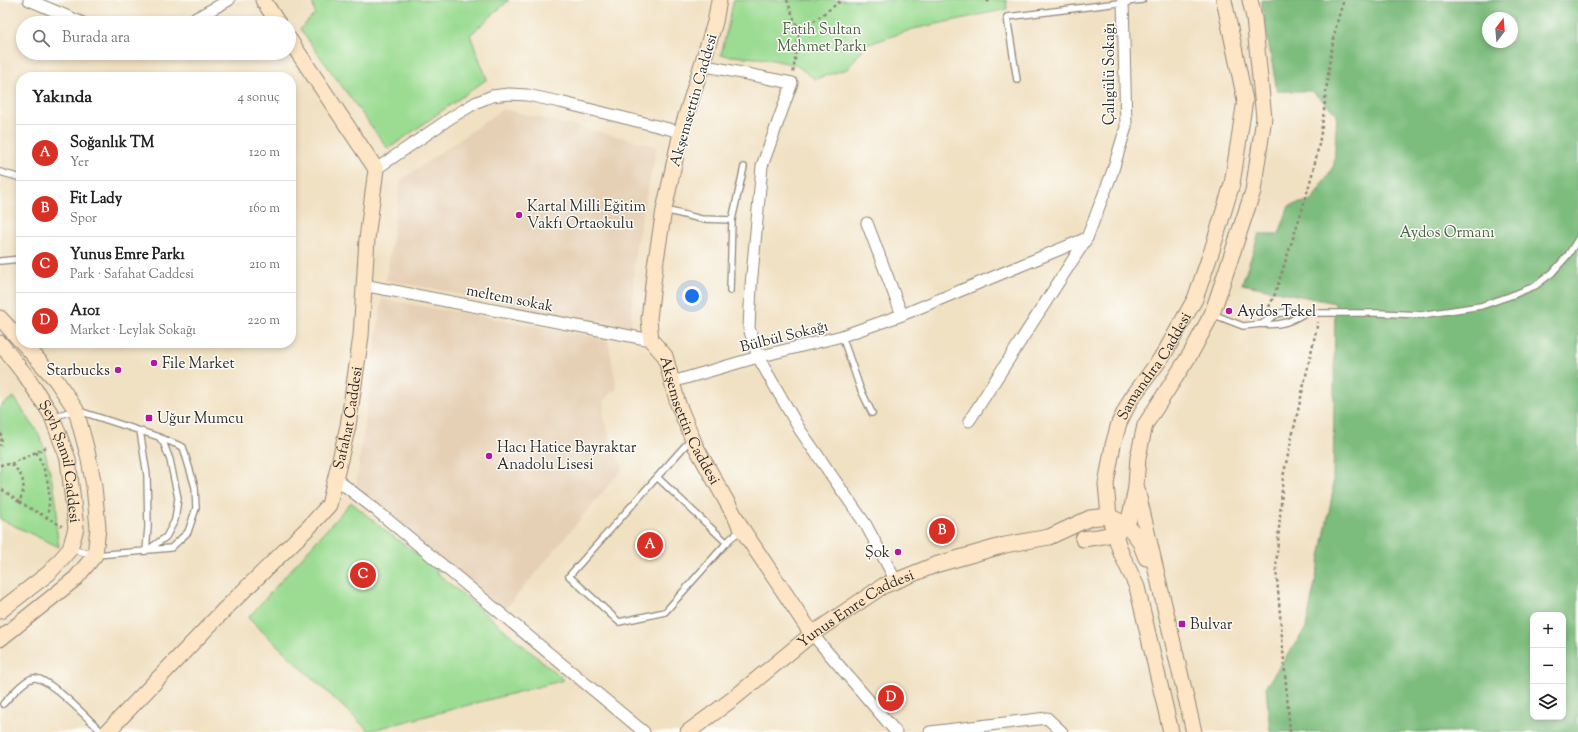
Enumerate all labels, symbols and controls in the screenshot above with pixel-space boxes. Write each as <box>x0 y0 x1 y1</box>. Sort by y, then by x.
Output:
north arrow <box>1482 12 1518 48</box>
search box <box>16 16 296 60</box>
park label: Fatih Sultan Mehmet Parkı <box>777 20 867 58</box>
street label: Çalıgülü Sokağı <box>1100 23 1121 125</box>
icon: search <box>30 27 52 49</box>
text: Burada ara <box>62 28 130 49</box>
street label: Akşemsettin Caddesi <box>665 31 723 169</box>
text: Yakında <box>32 86 92 110</box>
text: 4 sonuç <box>238 89 280 107</box>
text: Soğanlık TM <box>70 133 154 154</box>
text: A <box>40 144 50 162</box>
text: 120 m <box>249 144 280 162</box>
text: Yer <box>70 154 89 172</box>
text: Fit Lady <box>70 189 122 210</box>
place label: Kartal Milli Eğitim Vakfı Ortaokulu <box>527 197 646 235</box>
text: B <box>41 200 49 218</box>
text: 160 m <box>249 200 280 218</box>
text: Spor <box>70 210 97 228</box>
marker: Kartal Milli Eğitim Vakfı Ortaokulu <box>514 210 524 220</box>
park label: Aydos Ormanı <box>1399 223 1495 244</box>
text: Yunus Emre Parkı <box>70 245 185 266</box>
text: C <box>40 256 50 274</box>
text: 210 m <box>249 256 280 274</box>
text: Park · Safahat Caddesi <box>70 266 194 284</box>
street label: meltem sokak <box>464 281 555 318</box>
your location <box>682 286 702 306</box>
text: A101 <box>70 301 100 322</box>
place label: Aydos Tekel <box>1237 302 1316 323</box>
marker: Aydos Tekel <box>1224 306 1234 316</box>
street label: Samandıra Caddesi <box>1113 309 1197 424</box>
text: D <box>40 312 50 330</box>
text: 220 m <box>247 312 280 330</box>
street label: Bülbül Sokağı <box>738 316 831 359</box>
text: Market · Leylak Sokağı <box>70 322 196 340</box>
place label: File Market <box>162 354 235 375</box>
street label: Akşemsettin Caddesi <box>654 354 724 489</box>
marker: File Market <box>149 358 159 368</box>
place label: Starbucks <box>46 361 110 382</box>
marker: Starbucks <box>113 365 123 375</box>
street label: Safahat Caddesi <box>329 365 369 472</box>
street label: Şeyh Şamil Caddesi <box>33 396 84 524</box>
place label: Uğur Mumcu <box>157 409 244 430</box>
marker: Uğur Mumcu <box>144 413 154 423</box>
place label: Hacı Hatice Bayraktar Anadolu Lisesi <box>497 438 637 476</box>
marker: Hacı Hatice Bayraktar Anadolu Lisesi <box>484 451 494 461</box>
pin: B <box>929 516 955 546</box>
pin: A <box>637 530 663 560</box>
place label: Şok <box>865 543 890 564</box>
marker: Şok <box>893 547 903 557</box>
pin: C <box>350 560 376 590</box>
street label: Yunus Emre Caddesi <box>794 566 918 654</box>
map controls <box>1530 612 1566 720</box>
button: + <box>1530 612 1566 648</box>
place label: Bulvar <box>1190 615 1233 636</box>
marker: Bulvar <box>1177 619 1187 629</box>
button: − <box>1530 648 1566 684</box>
pin: D <box>878 683 904 713</box>
button: layers <box>1530 684 1566 720</box>

